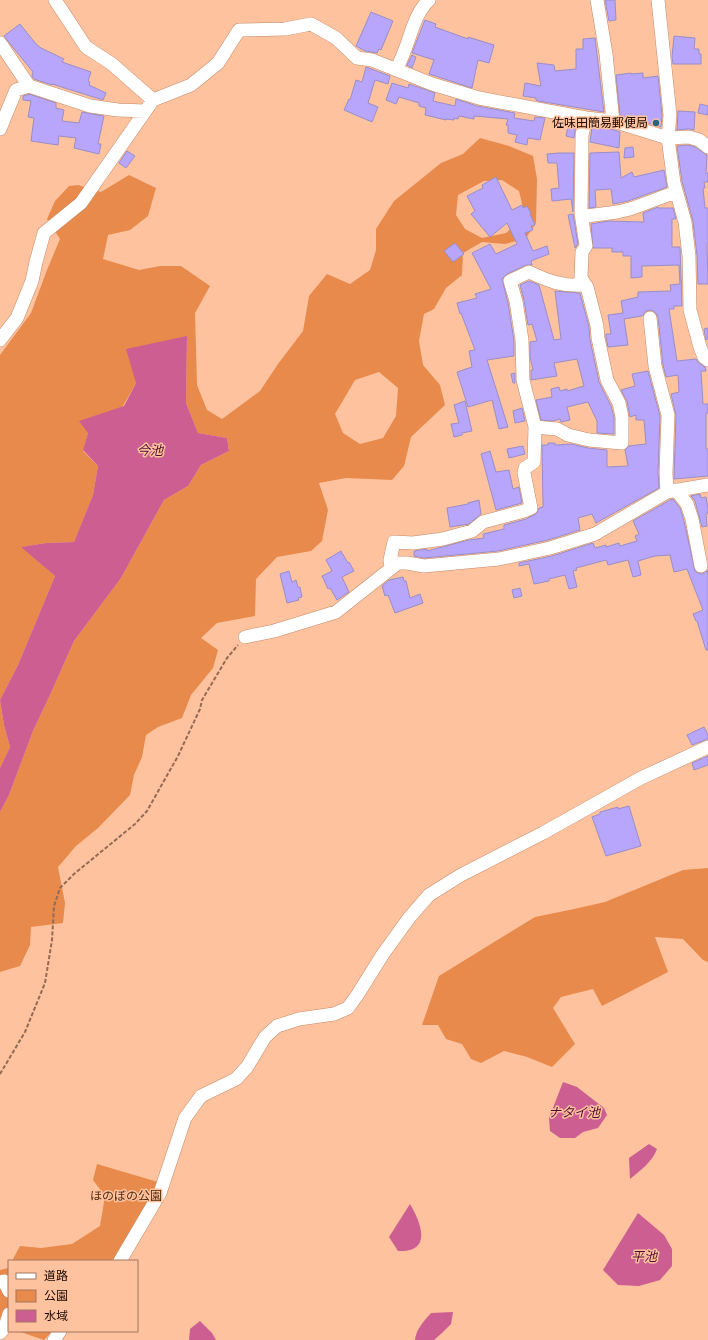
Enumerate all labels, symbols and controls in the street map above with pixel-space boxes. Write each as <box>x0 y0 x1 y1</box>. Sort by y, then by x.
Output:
place label: 佐味田簡易郵便局 <box>552 115 648 131</box>
marker: 佐味田簡易郵便局 <box>651 118 661 128</box>
water label: 今池 <box>137 442 165 459</box>
water label: ナタイ池 <box>548 1104 602 1121</box>
park label: ほのぼの公園 <box>90 1188 162 1204</box>
water label: 平池 <box>631 1248 659 1265</box>
legend <box>8 1260 138 1332</box>
text: 道路 <box>44 1268 68 1284</box>
text: 公園 <box>44 1288 68 1304</box>
text: 水域 <box>44 1308 68 1324</box>

